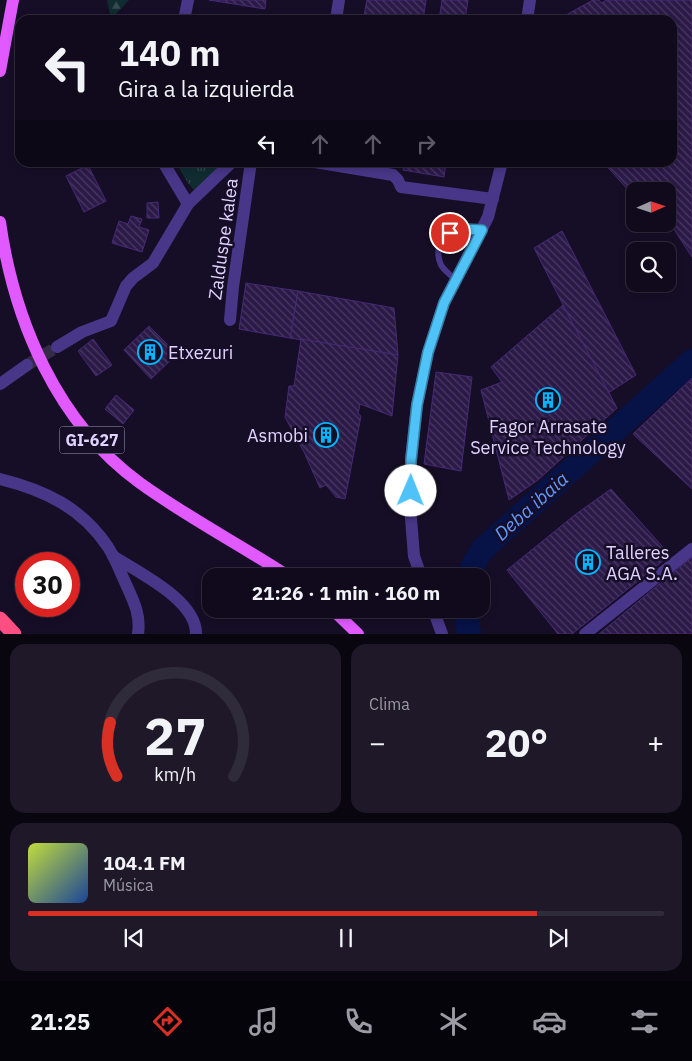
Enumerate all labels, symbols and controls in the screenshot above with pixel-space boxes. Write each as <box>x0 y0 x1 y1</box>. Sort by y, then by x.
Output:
text: 140 m <box>118 30 221 76</box>
icon: left <box>35 35 100 100</box>
text: Gira a la izquierda <box>118 74 294 103</box>
icon: left <box>253 130 281 158</box>
icon: ahead <box>306 130 334 158</box>
icon: ahead <box>359 130 387 158</box>
icon: right <box>412 130 440 158</box>
street label: Zalduspe kalea <box>203 176 243 301</box>
north arrow <box>626 182 676 232</box>
map controls <box>626 182 676 292</box>
pin <box>429 212 471 254</box>
icon: arrive <box>436 219 464 247</box>
button: search <box>626 242 676 292</box>
building icon: Etxezuri <box>137 339 163 365</box>
place label: Etxezuri <box>168 341 233 364</box>
building icon: Fagor Arrasate Service Technology <box>535 387 561 413</box>
place label: Fagor Arrasate Service Technology <box>470 415 626 459</box>
building icon: Asmobi <box>313 422 339 448</box>
place label: Asmobi <box>247 424 308 447</box>
road number: GI-627 <box>59 426 124 454</box>
position arrow <box>384 464 436 516</box>
water label: Deba ibaia <box>489 466 573 546</box>
place label: Talleres AGA S.A. <box>606 541 678 585</box>
building icon: Talleres AGA S.A. <box>575 549 601 575</box>
speed limit sign: 30 <box>15 552 80 617</box>
text: 21:26 · 1 min · 160 m <box>252 581 440 605</box>
text: Clima <box>369 694 410 714</box>
text: 27 <box>144 702 207 769</box>
text: 20° <box>485 718 548 767</box>
text: − <box>369 724 386 761</box>
text: + <box>647 724 664 761</box>
text: km/h <box>155 763 197 786</box>
text: 104.1 FM <box>103 851 186 875</box>
text: Música <box>103 875 153 895</box>
icon: previous <box>120 924 148 952</box>
icon: pause <box>332 924 360 952</box>
icon: next <box>544 924 572 952</box>
icon: directions <box>150 1004 185 1039</box>
icon: music <box>246 1004 281 1039</box>
icon: phone <box>341 1004 376 1039</box>
icon: climate <box>436 1004 471 1039</box>
icon: car <box>532 1004 567 1039</box>
icon: filters <box>627 1004 662 1039</box>
text: 21:25 <box>30 1007 90 1036</box>

